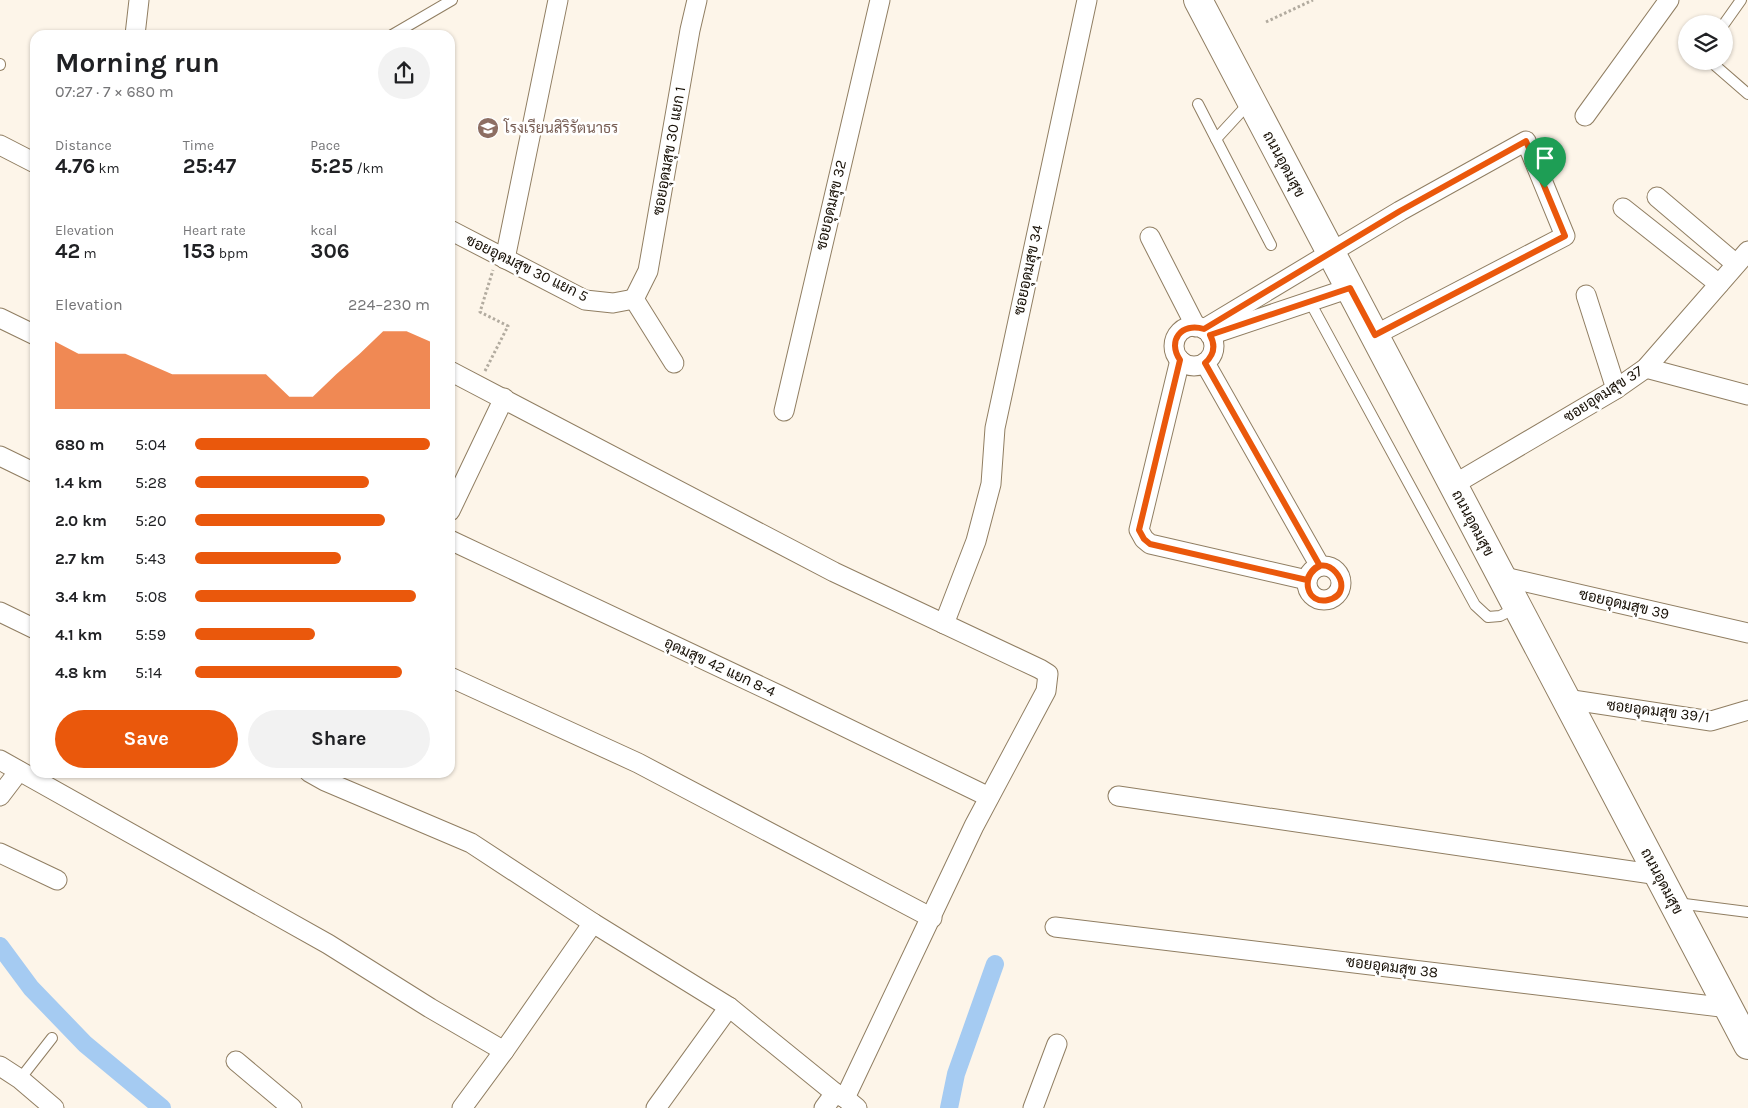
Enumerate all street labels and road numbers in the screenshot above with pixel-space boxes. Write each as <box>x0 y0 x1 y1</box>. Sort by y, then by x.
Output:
street label: ซอยอุดมสุข 30 แยก 1 <box>649 85 691 217</box>
street label: ถนนอุดมสุข <box>1257 128 1309 201</box>
street label: ซอยอุดมสุข 32 <box>812 158 852 252</box>
street label: ซอยอุดมสุข 34 <box>1010 223 1048 317</box>
street label: ซอยอุดมสุข 30 แยก 5 <box>462 231 591 307</box>
street label: ซอยอุดมสุข 37 <box>1560 362 1647 428</box>
street label: ถนนอุดมสุข <box>1446 487 1498 560</box>
street label: ซอยอุดมสุข 39 <box>1577 585 1671 625</box>
street label: อุดมสุข 42 แยก 8-4 <box>661 633 779 703</box>
street label: ซอยอุดมสุข 39/1 <box>1605 696 1711 728</box>
street label: ถนนอุดมสุข <box>1635 845 1687 918</box>
street label: ซอยอุดมสุข 38 <box>1345 952 1439 984</box>

